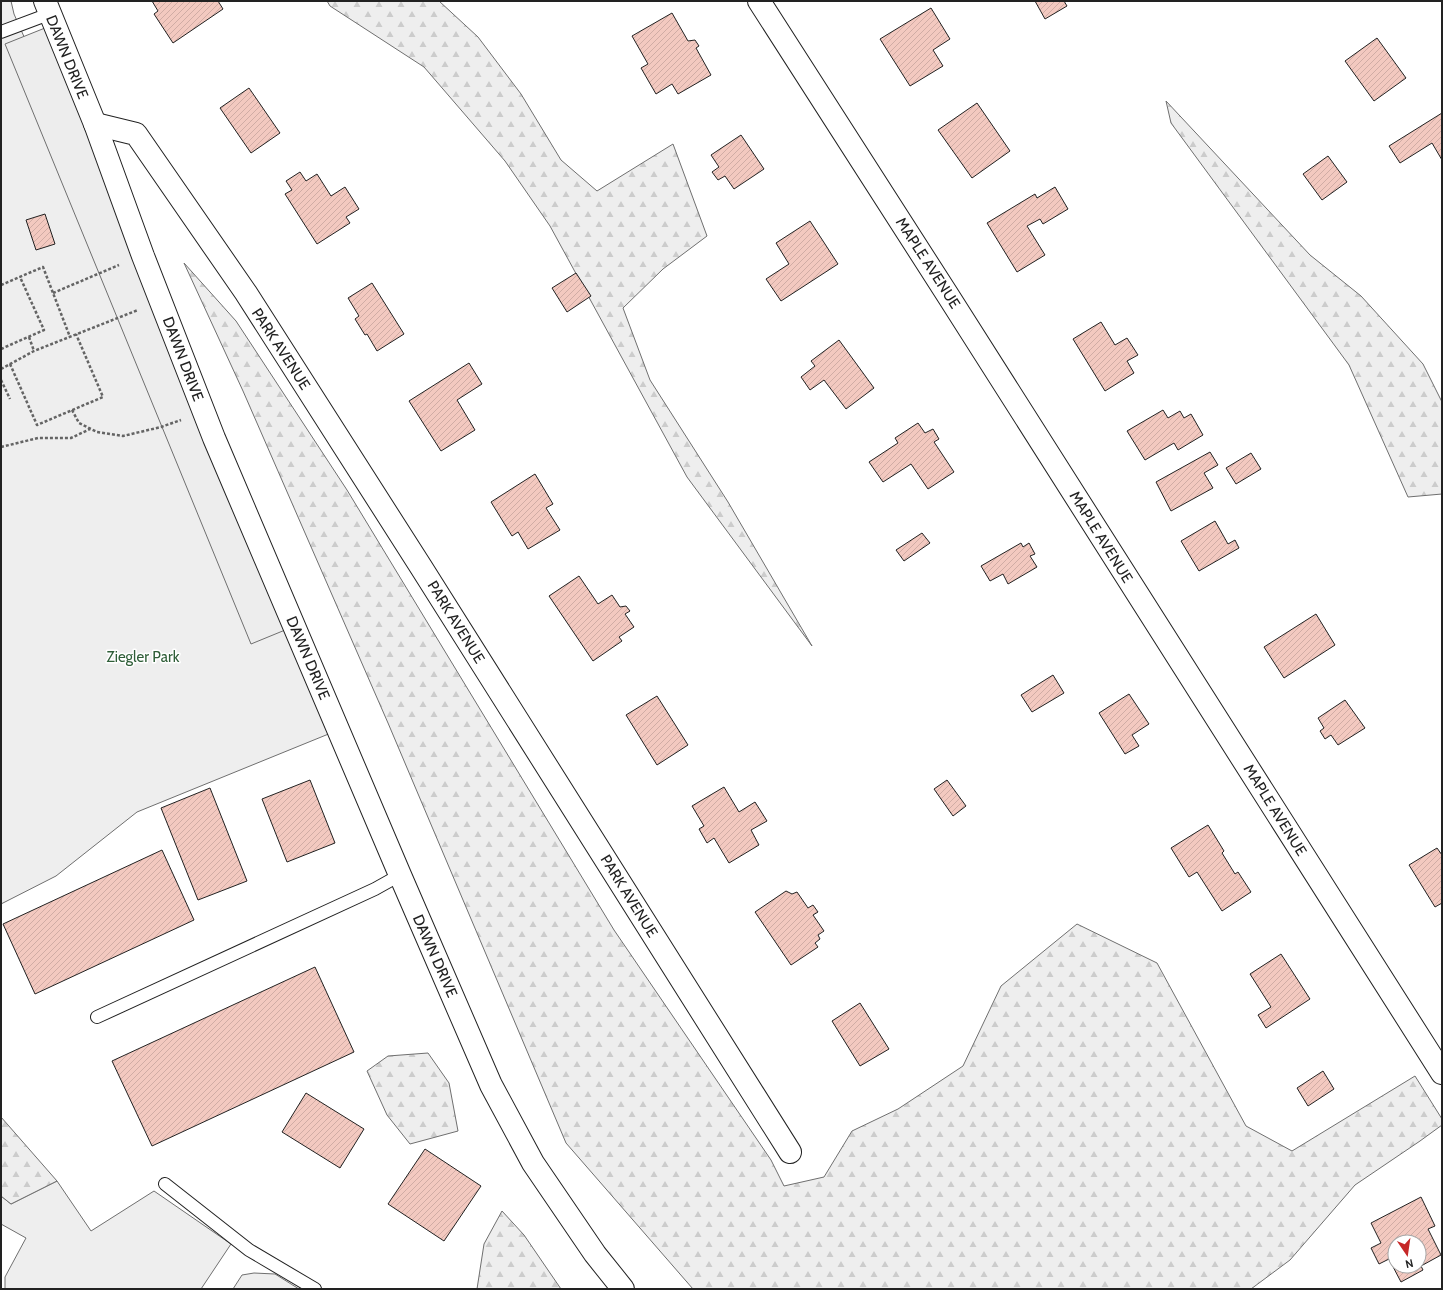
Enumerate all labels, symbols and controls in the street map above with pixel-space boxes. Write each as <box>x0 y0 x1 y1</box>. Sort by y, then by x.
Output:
street label: DAWN DRIVE <box>42 12 92 102</box>
street label: MAPLE AVENUE <box>892 214 964 312</box>
street label: PARK AVENUE <box>248 305 314 393</box>
street label: DAWN DRIVE <box>159 314 207 404</box>
street label: MAPLE AVENUE <box>1066 488 1136 586</box>
street label: PARK AVENUE <box>424 577 488 667</box>
street label: DAWN DRIVE <box>282 614 334 702</box>
park label: Ziegler Park <box>107 648 180 666</box>
street label: MAPLE AVENUE <box>1240 761 1310 859</box>
street label: PARK AVENUE <box>597 851 661 941</box>
street label: DAWN DRIVE <box>409 912 461 1000</box>
north arrow <box>1387 1234 1427 1274</box>
text: N <box>1404 1256 1415 1271</box>

